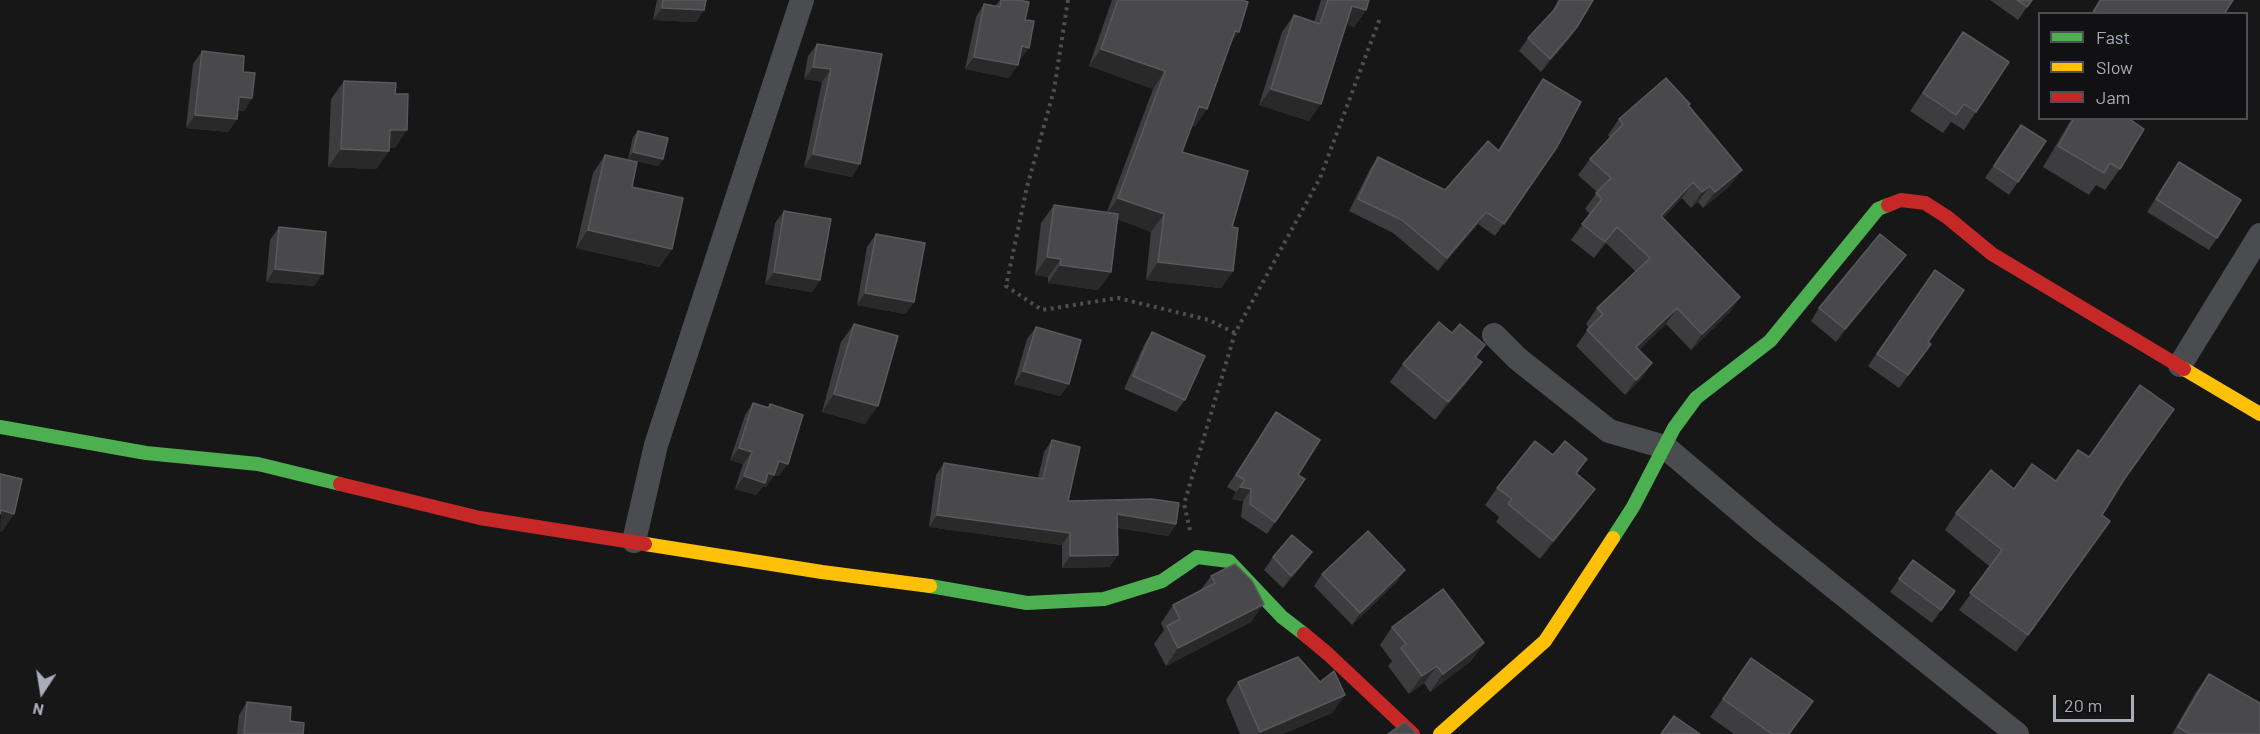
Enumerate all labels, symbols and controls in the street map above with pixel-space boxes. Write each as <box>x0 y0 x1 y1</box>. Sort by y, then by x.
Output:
legend <box>2038 12 2248 120</box>
text: Fast <box>2096 26 2130 48</box>
text: Slow <box>2096 56 2133 78</box>
text: Jam <box>2096 86 2130 108</box>
north arrow <box>12 662 72 722</box>
scale bar <box>2056 683 2137 721</box>
text: 20 m <box>2064 694 2102 716</box>
text: N <box>31 700 45 720</box>

